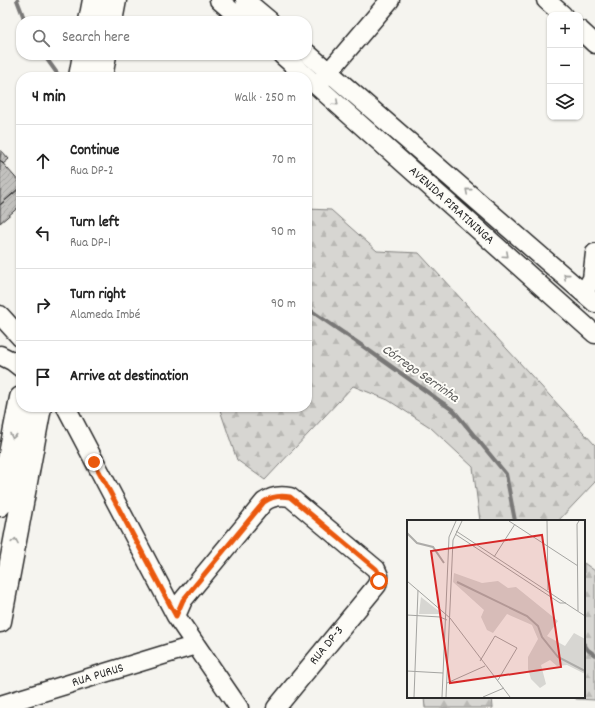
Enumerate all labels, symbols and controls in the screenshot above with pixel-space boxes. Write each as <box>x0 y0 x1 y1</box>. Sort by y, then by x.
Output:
map controls <box>547 12 583 120</box>
button: + <box>547 12 583 48</box>
search box <box>16 16 312 60</box>
icon: search <box>30 27 52 49</box>
text: Search here <box>62 27 130 49</box>
button: − <box>547 48 583 84</box>
button: layers <box>547 84 583 120</box>
text: 4 min <box>32 86 66 110</box>
text: Walk · 250 m <box>234 89 296 108</box>
one-way arrow <box>331 99 339 106</box>
text: Continue <box>70 140 119 162</box>
icon: ahead <box>32 150 54 172</box>
text: 70 m <box>272 151 296 170</box>
text: Rua DP-2 <box>70 162 114 181</box>
street label: AVENIDA PIRATININGA <box>404 162 498 250</box>
one-way arrow <box>465 189 472 196</box>
text: Turn left <box>70 212 119 234</box>
icon: left <box>32 222 54 244</box>
text: 90 m <box>271 223 296 242</box>
text: Rua DP-1 <box>70 234 111 253</box>
one-way arrow <box>502 250 509 257</box>
one-way arrow <box>563 274 571 281</box>
text: Turn right <box>70 284 126 306</box>
icon: right <box>32 294 54 316</box>
text: 90 m <box>271 295 296 314</box>
text: Alameda Imbé <box>70 306 140 325</box>
water label: Córrego Serrinha <box>377 340 464 409</box>
icon: arrive <box>32 366 54 388</box>
text: Arrive at destination <box>70 366 188 388</box>
one-way arrow <box>10 433 18 439</box>
route end <box>85 453 103 471</box>
inset map <box>407 520 585 698</box>
one-way arrow <box>10 538 18 544</box>
route start <box>370 572 388 590</box>
street label: RUA DP-3 <box>305 622 349 670</box>
street label: RUA PURUS <box>70 659 126 693</box>

